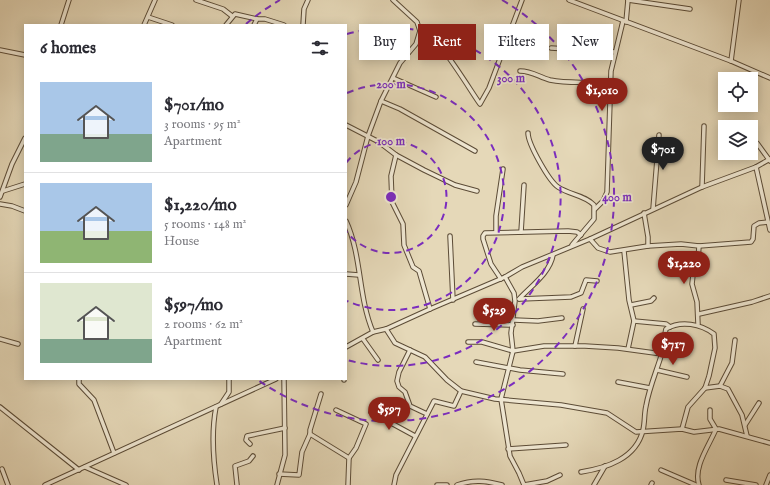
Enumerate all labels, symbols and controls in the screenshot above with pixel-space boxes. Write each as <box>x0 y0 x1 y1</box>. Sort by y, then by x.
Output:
chip: Buy <box>359 24 410 60</box>
chip: Rent <box>418 24 476 60</box>
chip: Filters <box>484 24 549 60</box>
chip: New <box>557 24 613 60</box>
icon: filters <box>309 37 331 59</box>
text: 6 homes <box>40 38 96 59</box>
text: 300 m <box>497 71 526 86</box>
map controls <box>718 72 758 160</box>
button: locate <box>718 72 758 112</box>
text: 200 m <box>376 77 406 92</box>
pin: $1,010 <box>569 78 635 112</box>
text: $1,010 <box>586 82 618 99</box>
text: $701/mo <box>164 95 224 116</box>
icon: home <box>72 98 120 146</box>
text: 3 rooms · 95 m² <box>164 116 241 133</box>
button: layers <box>718 120 758 160</box>
text: Apartment <box>164 133 222 150</box>
text: 100 m <box>377 134 406 149</box>
pin: $701 <box>639 137 687 171</box>
text: $701 <box>651 141 675 158</box>
centre of rings <box>384 190 398 204</box>
text: 400 m <box>602 190 633 205</box>
text: $1,220/mo <box>164 195 237 216</box>
icon: home <box>72 199 120 247</box>
text: 5 rooms · 148 m² <box>164 216 246 233</box>
text: House <box>164 233 199 250</box>
pin: $1,220 <box>651 251 717 285</box>
text: $1,220 <box>667 255 701 272</box>
text: $597/mo <box>164 295 223 316</box>
pin: $529 <box>470 298 518 332</box>
icon: home <box>72 299 120 347</box>
text: $529 <box>482 302 506 319</box>
text: 2 rooms · 62 m² <box>164 316 243 333</box>
pin: $717 <box>649 332 697 366</box>
text: Apartment <box>164 333 222 350</box>
text: $717 <box>661 336 685 353</box>
pin: $597 <box>365 397 413 431</box>
text: $597 <box>377 401 401 418</box>

